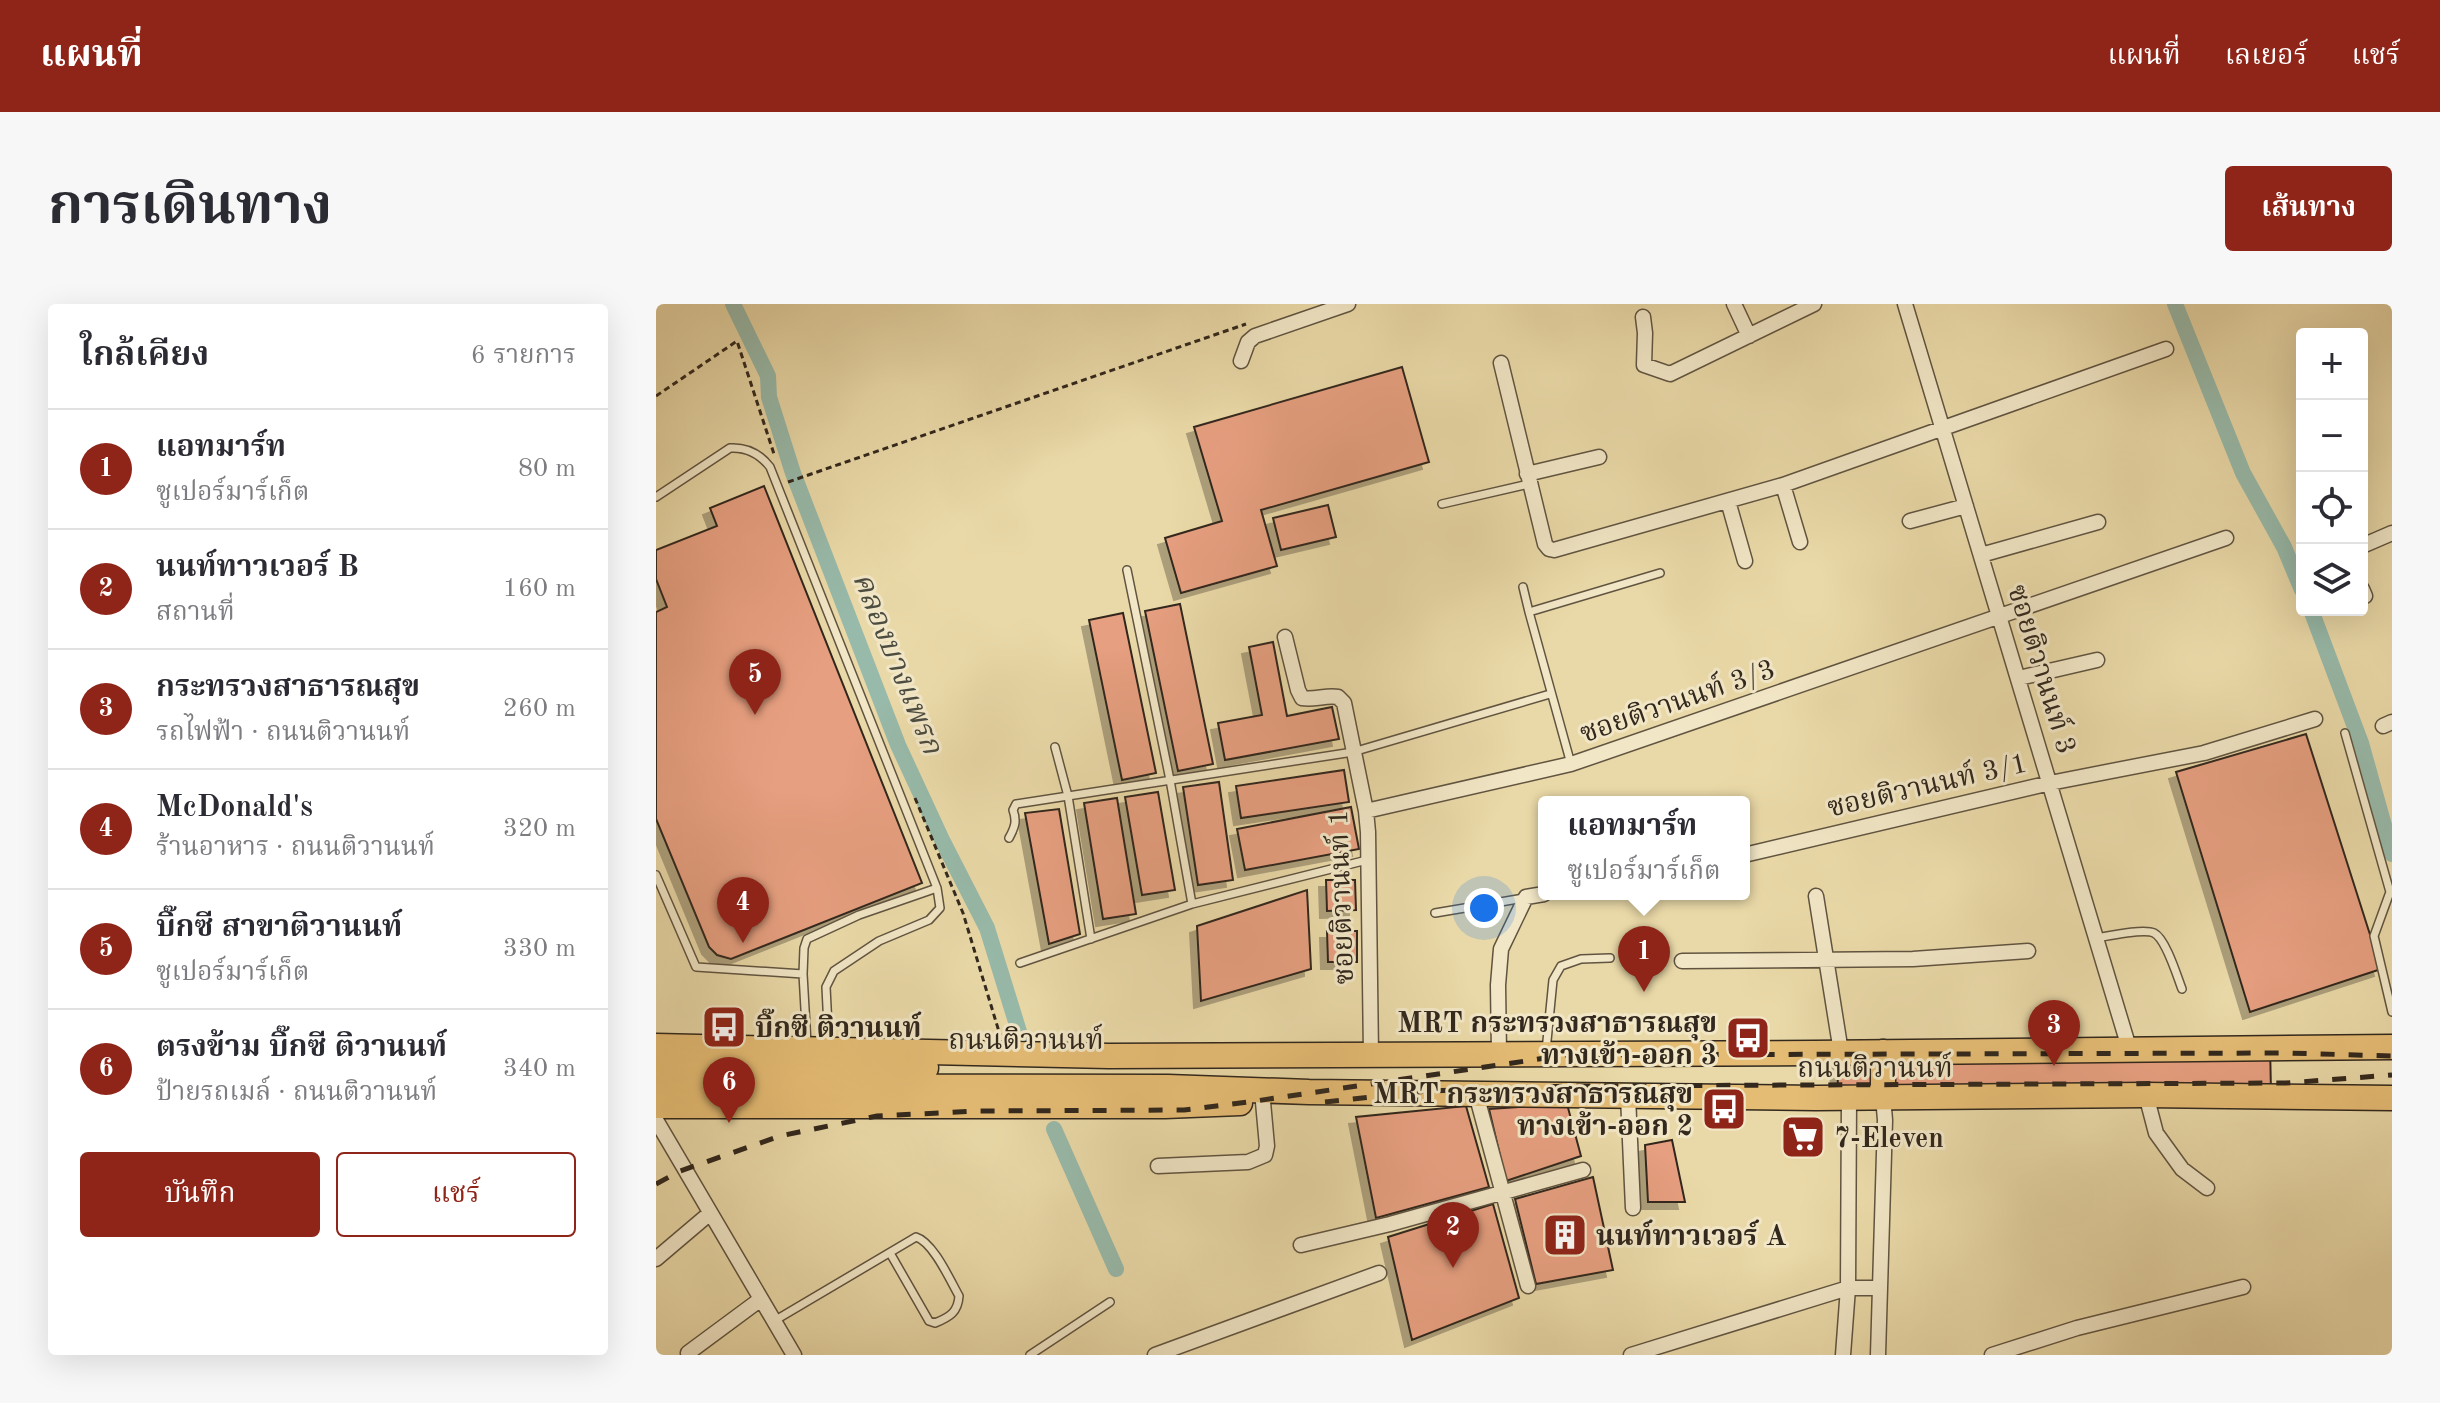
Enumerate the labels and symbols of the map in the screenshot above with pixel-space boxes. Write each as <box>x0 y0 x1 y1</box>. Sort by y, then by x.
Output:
water label: คลองบางแพรก <box>846 569 946 759</box>
street label: ซอยติวานนท์ 3 <box>2001 580 2084 758</box>
pin: 5 <box>729 649 781 715</box>
street label: ซอยติวานนท์ 3/3 <box>1575 652 1779 749</box>
street label: ซอยติวานนท์ 3/1 <box>1824 745 2030 824</box>
street label: ซอยติวานนท์ 1 <box>1321 809 1360 985</box>
pin: 4 <box>717 877 769 943</box>
your location <box>1464 888 1504 928</box>
pin: 1 <box>1618 926 1670 992</box>
pin: 3 <box>2028 1000 2080 1066</box>
bus stop icon: บิ๊กซี ติวานนท์ <box>700 1003 748 1051</box>
place label: บิ๊กซี ติวานนท์ <box>755 1008 922 1044</box>
place label: MRT กระทรวงสาธารณสุข ทางเข้า-ออก 3 <box>1397 1011 1717 1071</box>
bus stop icon: MRT กระทรวงสาธารณสุข ทางเข้า-ออก 3 <box>1724 1014 1772 1062</box>
street label: ถนนติวานนท์ <box>948 1023 1104 1056</box>
street label: ถนนติวานนท์ <box>1797 1051 1953 1084</box>
pin: 6 <box>703 1057 755 1123</box>
place label: MRT กระทรวงสาธารณสุข ทางเข้า-ออก 2 <box>1373 1082 1693 1142</box>
bus stop icon: MRT กระทรวงสาธารณสุข ทางเข้า-ออก 2 <box>1700 1085 1748 1133</box>
supermarket icon: 7-Eleven <box>1779 1113 1827 1161</box>
place label: 7-Eleven <box>1834 1126 1944 1154</box>
pin: 2 <box>1427 1202 1479 1268</box>
building icon: นนท์ทาวเวอร์ A <box>1541 1211 1589 1259</box>
place label: นนท์ทาวเวอร์ A <box>1596 1219 1787 1252</box>

